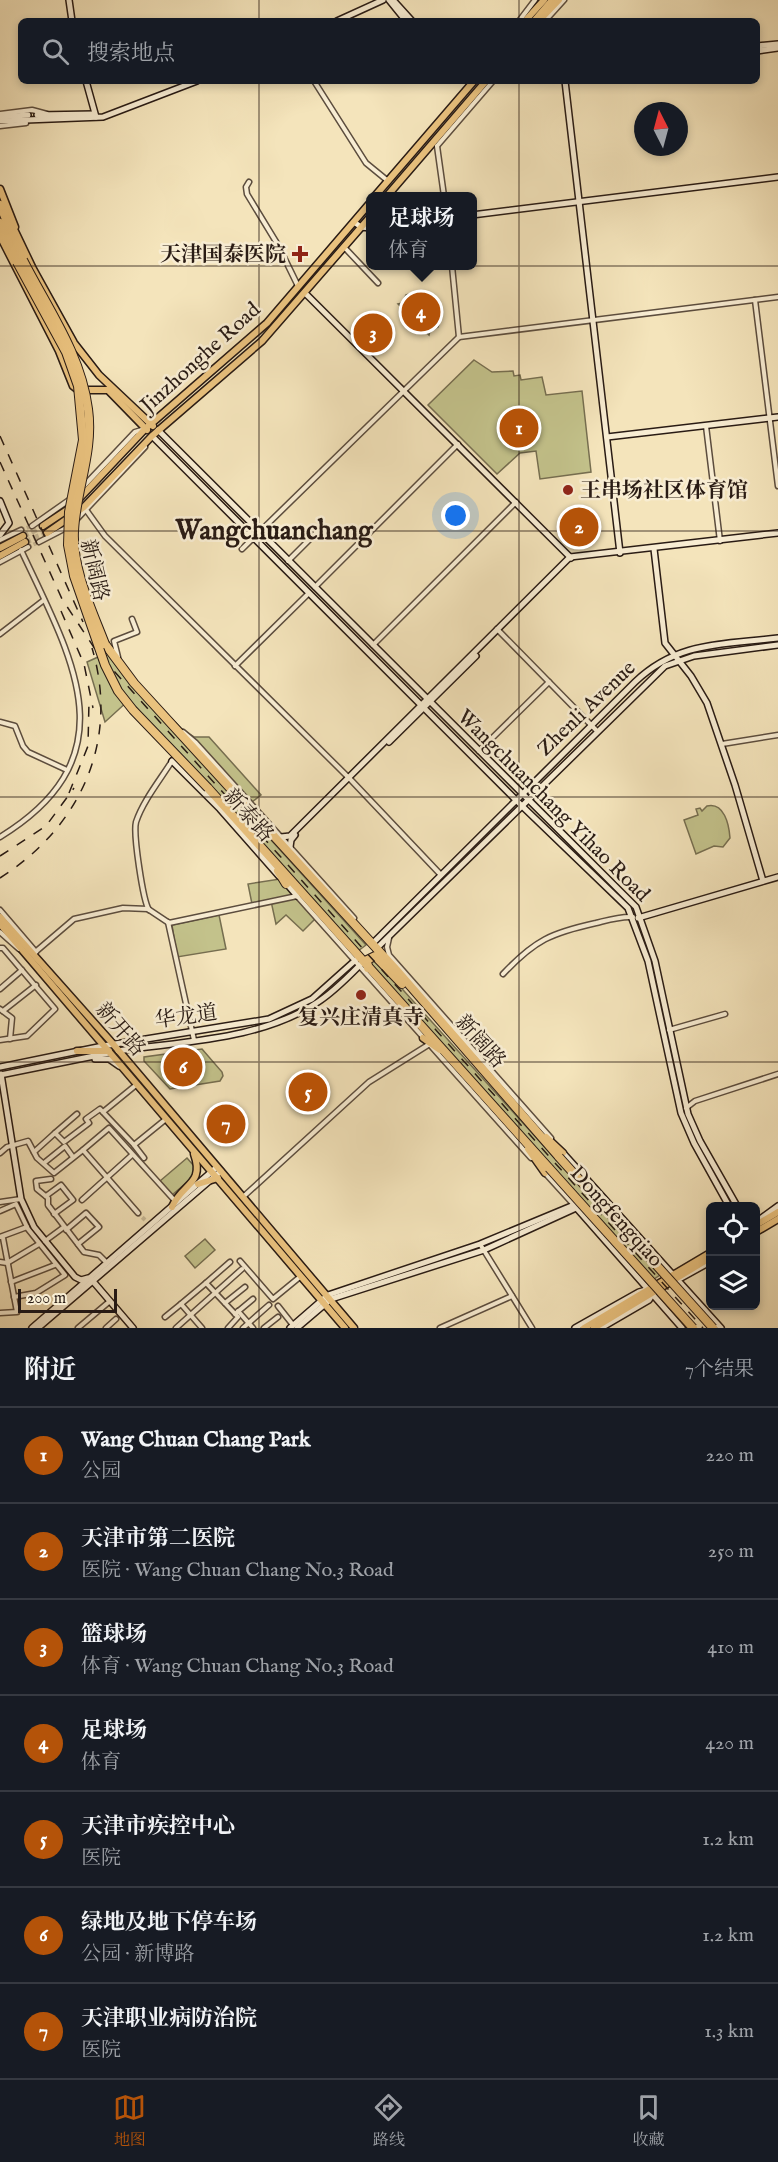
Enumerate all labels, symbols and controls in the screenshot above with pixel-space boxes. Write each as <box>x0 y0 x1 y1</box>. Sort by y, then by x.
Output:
search box <box>18 18 760 84</box>
icon: search <box>39 35 72 68</box>
text: 搜索地点 <box>87 40 175 68</box>
north arrow <box>634 102 688 156</box>
popup <box>366 192 477 270</box>
text: 足球场 <box>388 205 455 233</box>
text: 体育 <box>388 238 428 263</box>
place label: 天津国泰医院 <box>160 242 286 269</box>
marker: 天津国泰医院 <box>291 245 309 263</box>
pin: 4 <box>402 290 440 334</box>
street label: Jinzhonghe Road <box>134 296 267 421</box>
pin: 3 <box>354 310 392 356</box>
pin: 1 <box>500 406 538 450</box>
place label: 王串场社区体育馆 <box>580 478 748 505</box>
marker: 王串场社区体育馆 <box>561 483 575 497</box>
your location <box>441 501 470 530</box>
pin: 2 <box>560 504 598 550</box>
district label: Wangchuanchang <box>174 515 374 549</box>
street label: 新阔路 <box>73 537 114 604</box>
street label: Zhenli Avenue <box>532 655 642 763</box>
street label: Wangchuanchang Yihao Road <box>451 704 656 909</box>
street label: 新泰路 <box>217 784 279 848</box>
marker: 复兴庄清真寺 <box>354 988 368 1002</box>
street label: 新开路 <box>89 997 151 1063</box>
street label: 华龙道 <box>153 1000 219 1035</box>
place label: 复兴庄清真寺 <box>298 1005 424 1032</box>
street label: 新阔路 <box>449 1010 511 1074</box>
pin: 6 <box>164 1044 202 1090</box>
pin: 5 <box>288 1070 328 1114</box>
pin: 7 <box>206 1102 246 1146</box>
street label: Dongfengqiao <box>563 1161 668 1273</box>
map controls <box>706 1202 760 1310</box>
button: locate <box>706 1202 760 1256</box>
button: layers <box>706 1256 760 1310</box>
scale bar <box>18 1286 117 1314</box>
text: 200 m <box>27 1289 66 1309</box>
text: 附近 <box>24 1354 76 1387</box>
text: 7个结果 <box>685 1357 754 1382</box>
text: Wang Chuan Chang Park <box>81 1426 311 1454</box>
text: 1 <box>40 1443 47 1468</box>
text: 220 m <box>706 1443 754 1468</box>
text: 公园 <box>81 1459 121 1484</box>
text: 天津市第二医院 <box>81 1525 235 1553</box>
text: 2 <box>39 1539 48 1564</box>
text: 250 m <box>708 1539 754 1564</box>
text: 医院 · Wang Chuan Chang No.3 Road <box>81 1558 394 1583</box>
text: 篮球场 <box>81 1621 147 1649</box>
text: 3 <box>40 1635 47 1660</box>
text: 410 m <box>707 1635 754 1660</box>
text: 体育 · Wang Chuan Chang No.3 Road <box>81 1654 394 1679</box>
text: 足球场 <box>81 1717 147 1745</box>
text: 4 <box>39 1731 48 1756</box>
text: 420 m <box>705 1731 754 1756</box>
text: 体育 <box>81 1750 121 1775</box>
text: 天津市疾控中心 <box>81 1813 235 1841</box>
text: 5 <box>40 1827 47 1852</box>
text: 1.2 km <box>702 1827 754 1852</box>
text: 医院 <box>81 1846 121 1871</box>
text: 绿地及地下停车场 <box>81 1909 257 1937</box>
text: 6 <box>39 1923 48 1948</box>
text: 1.2 km <box>702 1923 754 1948</box>
text: 公园 · 新博路 <box>81 1942 194 1967</box>
text: 天津职业病防治院 <box>81 2005 257 2033</box>
text: 7 <box>39 2019 48 2044</box>
text: 1.3 km <box>704 2019 754 2044</box>
text: 医院 <box>81 2038 121 2063</box>
tab: 地图 <box>113 2091 146 2151</box>
tab: 路线 <box>372 2091 405 2151</box>
tab: 收藏 <box>632 2091 665 2151</box>

